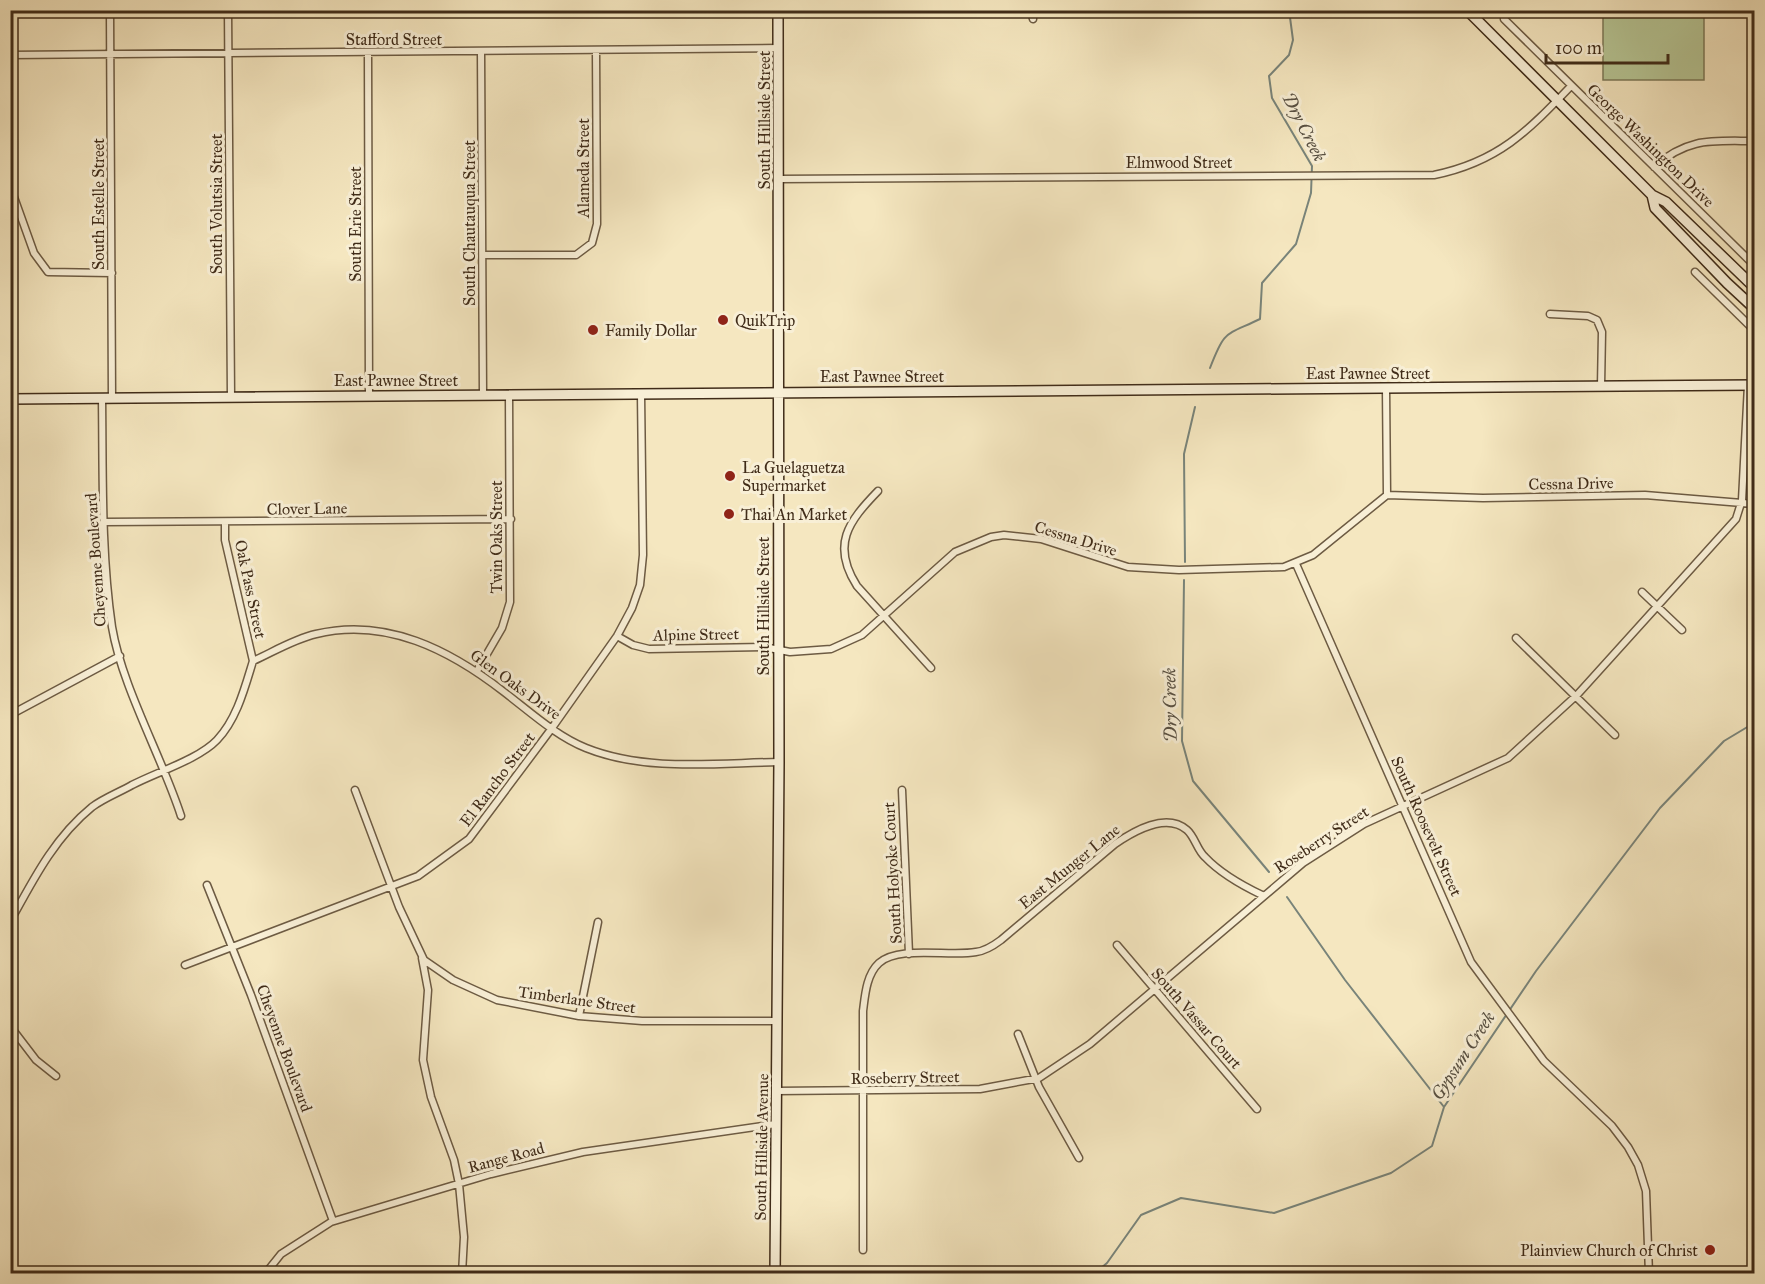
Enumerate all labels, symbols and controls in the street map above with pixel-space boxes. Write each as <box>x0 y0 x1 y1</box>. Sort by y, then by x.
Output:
scale bar <box>1546 27 1668 65</box>
street label: Stafford Street <box>346 30 443 49</box>
text: 100 m <box>1555 37 1602 59</box>
street label: South Hillside Street <box>755 50 774 189</box>
street label: George Washington Drive <box>1582 80 1718 212</box>
water label: Dry Creek <box>1277 89 1331 165</box>
street label: Alameda Street <box>574 118 593 219</box>
street label: South Volutsia Street <box>207 133 226 274</box>
street label: South Estelle Street <box>89 138 108 270</box>
street label: South Chautauqua Street <box>460 140 480 306</box>
street label: Elmwood Street <box>1125 153 1233 172</box>
street label: South Erie Street <box>346 166 365 282</box>
place label: QuikTrip <box>735 311 795 330</box>
marker: QuikTrip <box>716 313 730 327</box>
place label: Family Dollar <box>605 321 697 340</box>
marker: Family Dollar <box>586 323 600 337</box>
street label: East Pawnee Street <box>1306 364 1431 383</box>
street label: East Pawnee Street <box>820 367 945 386</box>
street label: East Pawnee Street <box>334 371 459 390</box>
place label: La Guelaguetza Supermarket <box>742 458 845 495</box>
marker: La Guelaguetza Supermarket <box>723 469 737 483</box>
street label: Cessna Drive <box>1528 473 1614 494</box>
street label: Twin Oaks Street <box>487 480 506 594</box>
street label: Cheyenne Boulevard <box>81 492 110 628</box>
street label: Clover Lane <box>266 498 348 519</box>
place label: Thai An Market <box>741 505 847 524</box>
marker: Thai An Market <box>722 507 736 521</box>
street label: Cessna Drive <box>1032 517 1120 560</box>
street label: South Hillside Street <box>754 536 773 675</box>
street label: Oak Pass Street <box>231 538 270 640</box>
street label: Alpine Street <box>652 624 740 645</box>
street label: Glen Oaks Drive <box>467 645 565 724</box>
water label: Dry Creek <box>1158 668 1182 742</box>
street label: El Rancho Street <box>456 728 539 830</box>
street label: South Roosevelt Street <box>1387 753 1466 899</box>
street label: South Holyoke Court <box>879 801 906 944</box>
street label: Roseberry Street <box>1270 802 1372 877</box>
street label: East Munger Lane <box>1015 820 1124 914</box>
street label: South Vassar Court <box>1148 964 1246 1073</box>
street label: Cheyenne Boulevard <box>253 982 316 1114</box>
street label: Timberlane Street <box>517 982 637 1017</box>
water label: Gypsum Creek <box>1426 1008 1501 1105</box>
street label: Roseberry Street <box>850 1067 960 1088</box>
street label: South Hillside Avenue <box>751 1073 772 1221</box>
street label: Range Road <box>466 1138 547 1178</box>
place label: Plainview Church of Christ <box>1520 1241 1698 1260</box>
marker: Plainview Church of Christ <box>1703 1243 1717 1257</box>

